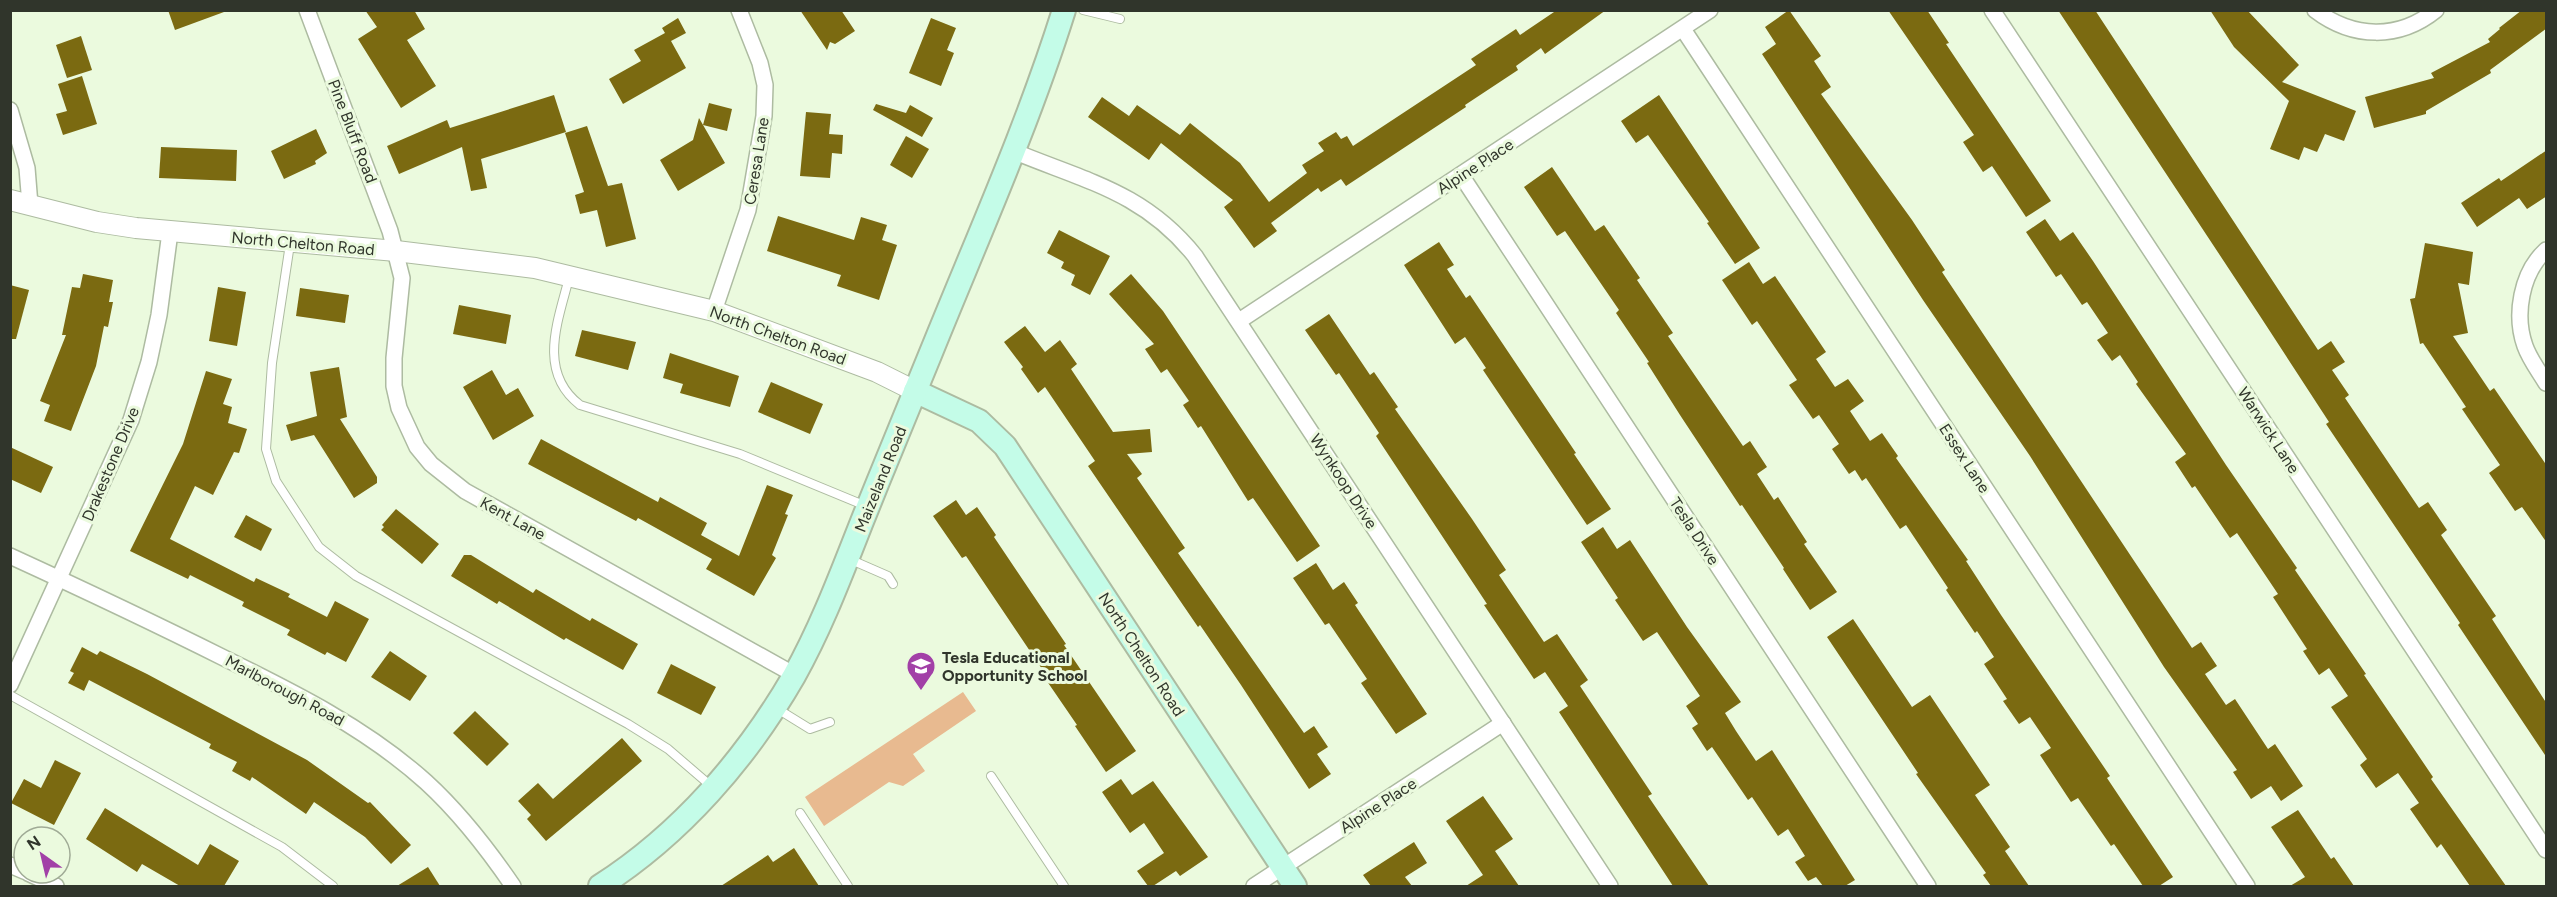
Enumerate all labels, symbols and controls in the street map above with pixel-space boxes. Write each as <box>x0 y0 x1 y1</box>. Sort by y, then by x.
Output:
street label: Pine Bluff Road <box>324 77 381 186</box>
street label: Ceresa Lane <box>740 116 773 206</box>
street label: Alpine Place <box>1433 134 1517 198</box>
street label: North Chelton Road <box>231 228 375 259</box>
street label: North Chelton Road <box>707 302 849 369</box>
street label: Warwick Lane <box>2234 384 2304 477</box>
street label: Drakestone Drive <box>78 404 143 524</box>
street label: Essex Lane <box>1935 420 1994 497</box>
street label: Maizeland Road <box>851 423 910 535</box>
street label: Wynkoop Drive <box>1306 430 1381 532</box>
street label: Kent Lane <box>477 493 549 544</box>
street label: Tesla Drive <box>1666 494 1724 569</box>
street label: North Chelton Road <box>1094 589 1189 720</box>
place label: Tesla Educational Opportunity School <box>942 648 1088 685</box>
school or university icon: Tesla Educational Opportunity School <box>905 650 937 692</box>
street label: Marlborough Road <box>222 651 348 730</box>
street label: Alpine Place <box>1336 773 1420 837</box>
north arrow <box>12 825 72 885</box>
text: N <box>23 832 44 854</box>

